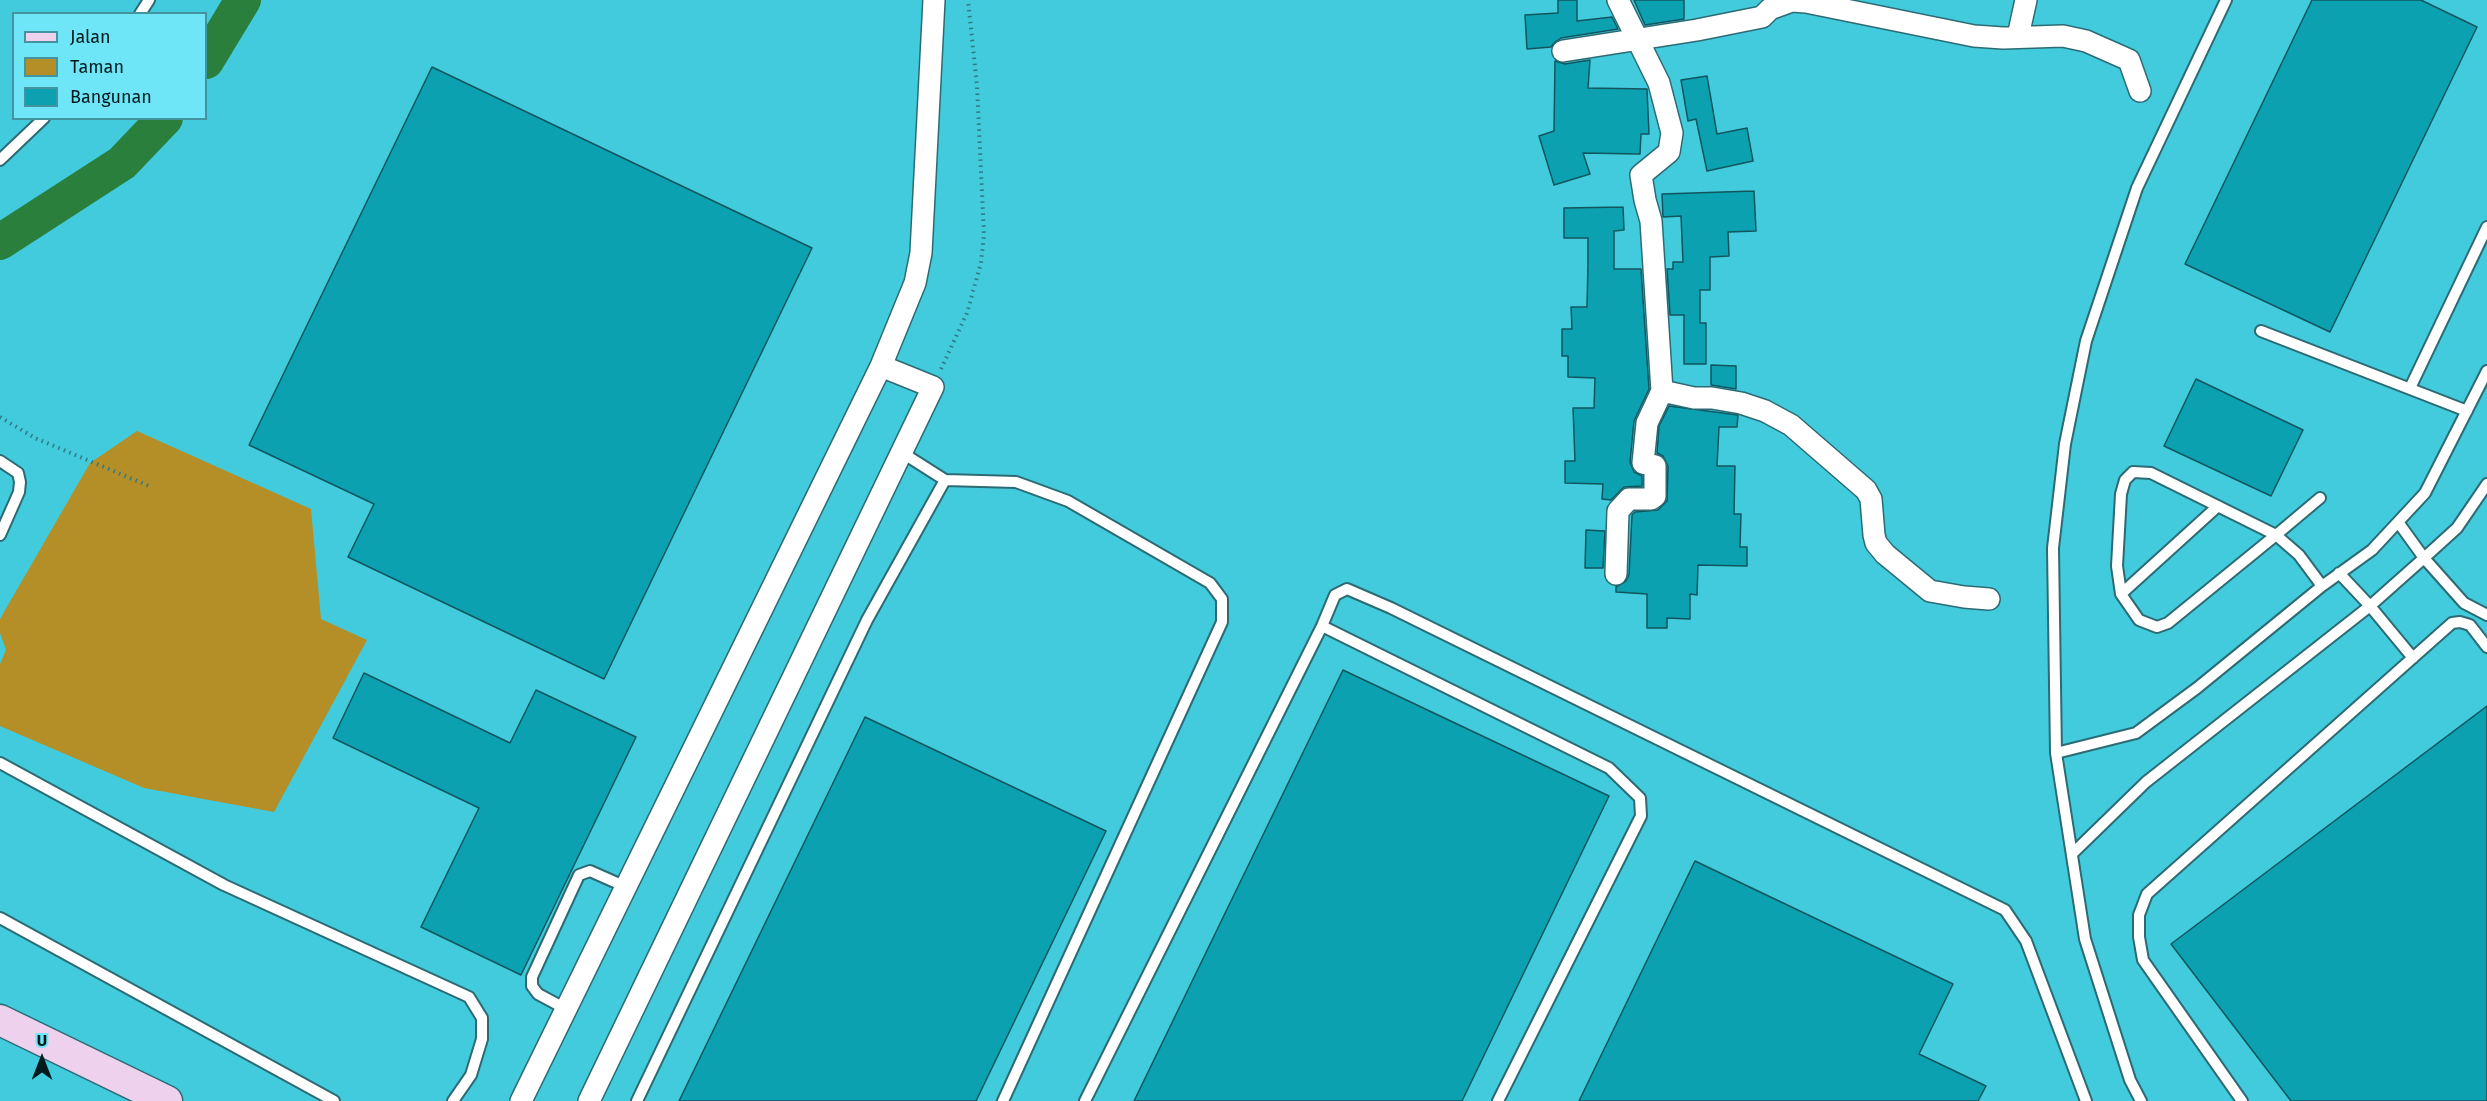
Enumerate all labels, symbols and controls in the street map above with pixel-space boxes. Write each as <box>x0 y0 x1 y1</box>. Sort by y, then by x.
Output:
legend <box>12 12 207 120</box>
text: Jalan <box>70 26 111 48</box>
text: Taman <box>70 56 124 78</box>
text: Bangunan <box>70 86 152 108</box>
north arrow <box>12 1029 72 1089</box>
text: U <box>37 1031 47 1050</box>

